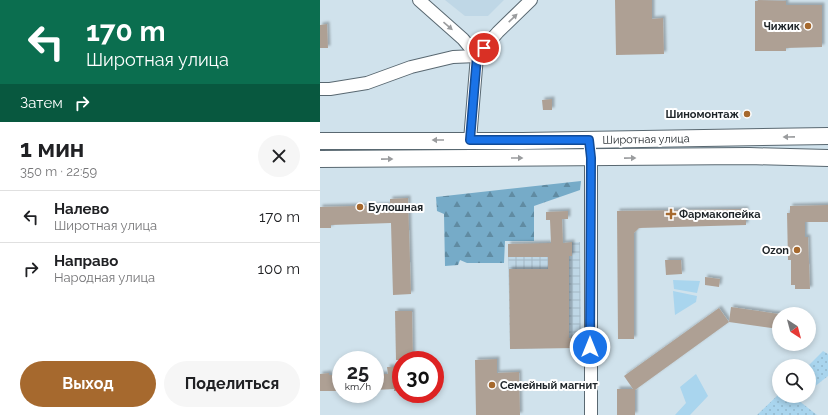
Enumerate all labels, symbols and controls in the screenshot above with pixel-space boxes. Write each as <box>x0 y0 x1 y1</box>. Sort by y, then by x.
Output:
one-way arrow <box>508 13 518 23</box>
text: 170 m <box>86 15 166 48</box>
icon: left <box>20 16 72 68</box>
place label: Чижик <box>763 20 801 33</box>
one-way arrow <box>443 21 453 30</box>
marker: Чижик <box>803 21 813 31</box>
pin <box>467 31 501 65</box>
icon: arrive <box>473 37 495 59</box>
text: Широтная улица <box>86 49 229 70</box>
icon: right <box>71 92 93 114</box>
text: Затем <box>20 94 63 112</box>
place label: Шиномонтаж <box>665 108 740 121</box>
marker: Шиномонтаж <box>742 109 752 119</box>
street label: Широтная улица <box>602 132 690 147</box>
text: 1 мин <box>20 134 84 163</box>
one-way arrow <box>782 134 795 140</box>
button: close <box>258 135 300 177</box>
one-way arrow <box>431 137 444 143</box>
one-way arrow <box>511 155 524 161</box>
one-way arrow <box>624 155 637 161</box>
one-way arrow <box>381 156 394 162</box>
text: 350 m · 22:59 <box>20 164 97 179</box>
text: Налево <box>54 200 109 218</box>
place label: Булошная <box>368 201 423 214</box>
marker: Булошная <box>355 202 365 212</box>
icon: left <box>20 206 42 228</box>
text: 170 m <box>259 208 300 226</box>
place label: Фармакопейка <box>679 208 761 221</box>
marker: Фармакопейка <box>666 209 676 219</box>
text: Широтная улица <box>54 218 157 233</box>
place label: Ozon <box>762 244 789 257</box>
marker: Ozon <box>792 245 802 255</box>
text: Направо <box>54 252 118 270</box>
icon: right <box>20 258 42 280</box>
text: 100 m <box>258 260 300 278</box>
text: Народная улица <box>54 270 155 285</box>
north arrow <box>772 307 816 351</box>
map controls <box>772 307 816 403</box>
position arrow <box>569 326 611 368</box>
speed limit sign: 30 <box>392 351 444 403</box>
button: search <box>772 359 816 403</box>
text: 25 <box>347 360 369 384</box>
button: Выход <box>20 361 156 407</box>
button: Поделиться <box>164 361 300 407</box>
place label: Семейный магнит <box>500 379 598 392</box>
marker: Семейный магнит <box>487 380 497 390</box>
text: km/h <box>345 381 371 392</box>

